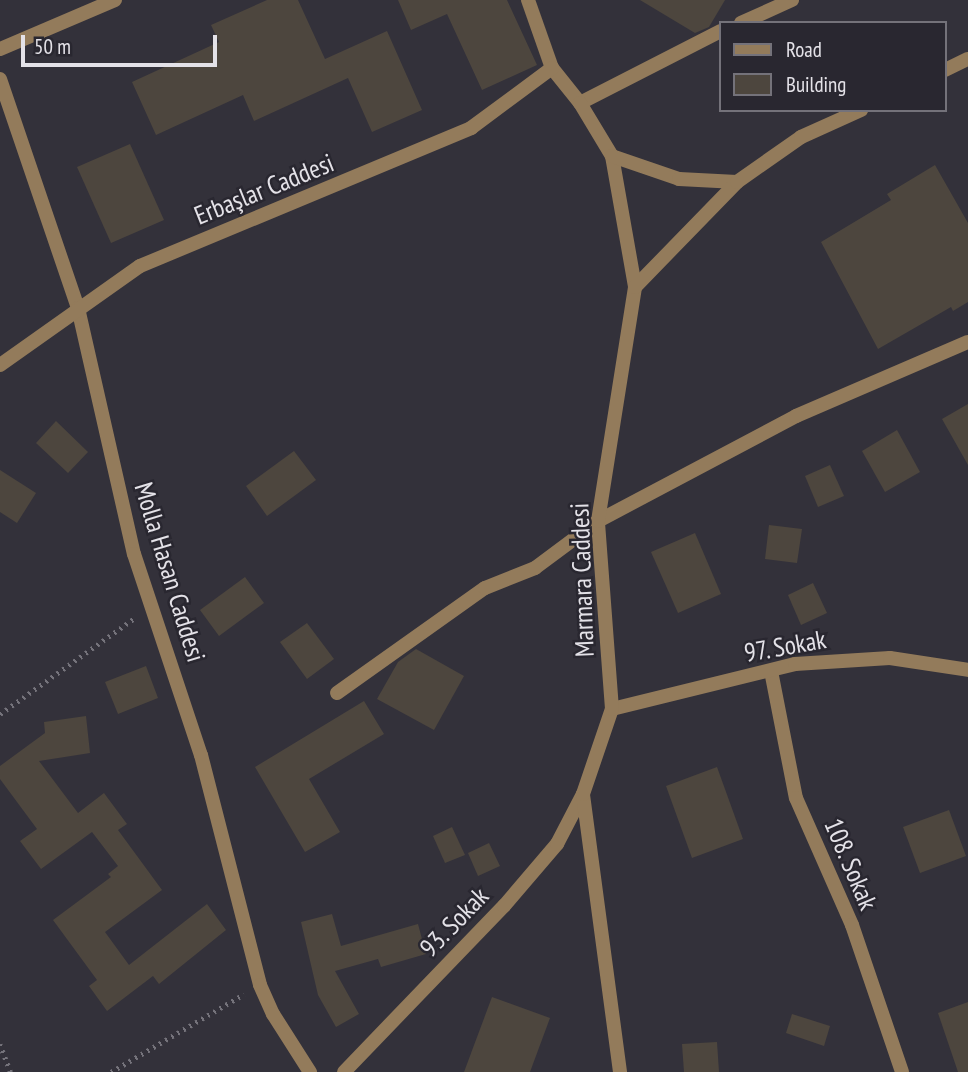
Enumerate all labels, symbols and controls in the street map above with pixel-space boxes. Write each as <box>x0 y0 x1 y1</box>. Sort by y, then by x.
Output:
scale bar <box>24 21 220 65</box>
legend <box>720 21 947 112</box>
text: 50 m <box>34 33 71 60</box>
text: Road <box>786 36 822 63</box>
text: Building <box>786 71 846 98</box>
street label: Erbaşlar Caddesi <box>190 147 338 231</box>
street label: Molla Hasan Caddesi <box>128 479 212 665</box>
street label: Marmara Caddesi <box>564 502 600 658</box>
street label: 97. Sokak <box>741 623 829 669</box>
street label: 108. Sokak <box>817 813 885 915</box>
street label: 93. Sokak <box>413 880 495 964</box>

